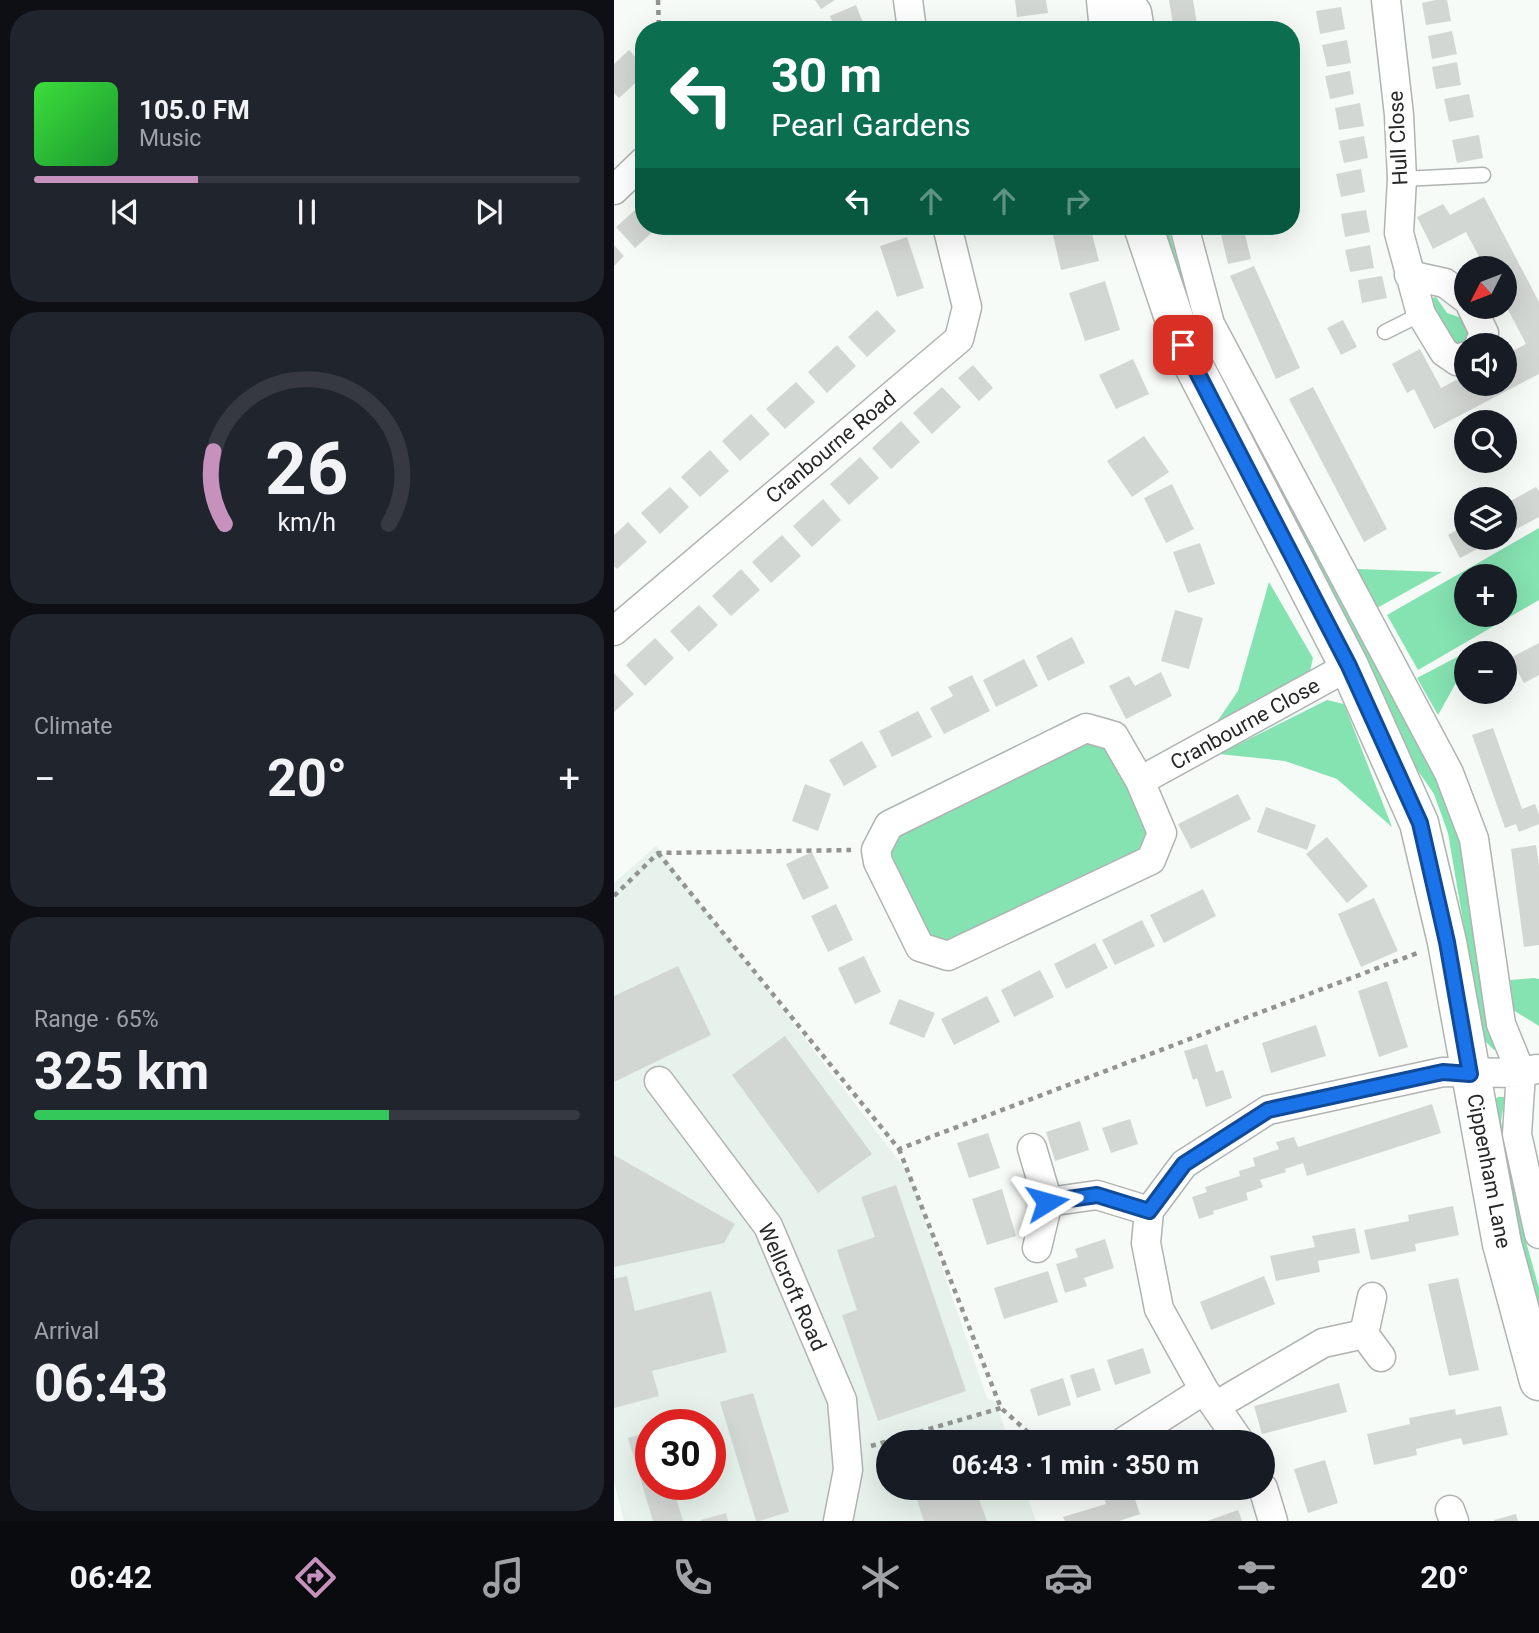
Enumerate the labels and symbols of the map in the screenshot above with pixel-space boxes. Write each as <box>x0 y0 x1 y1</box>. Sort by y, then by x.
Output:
street label: Hull Close <box>1384 90 1412 186</box>
north arrow <box>1454 256 1517 318</box>
pin <box>1153 315 1213 375</box>
street label: Cranbourne Road <box>761 386 901 508</box>
street label: Cranbourne Close <box>1166 673 1324 775</box>
street label: Cippenham Lane <box>1462 1092 1516 1250</box>
position arrow <box>1010 1165 1084 1239</box>
street label: Wellcroft Road <box>753 1219 831 1355</box>
speed limit sign: 30 <box>635 1409 726 1500</box>

